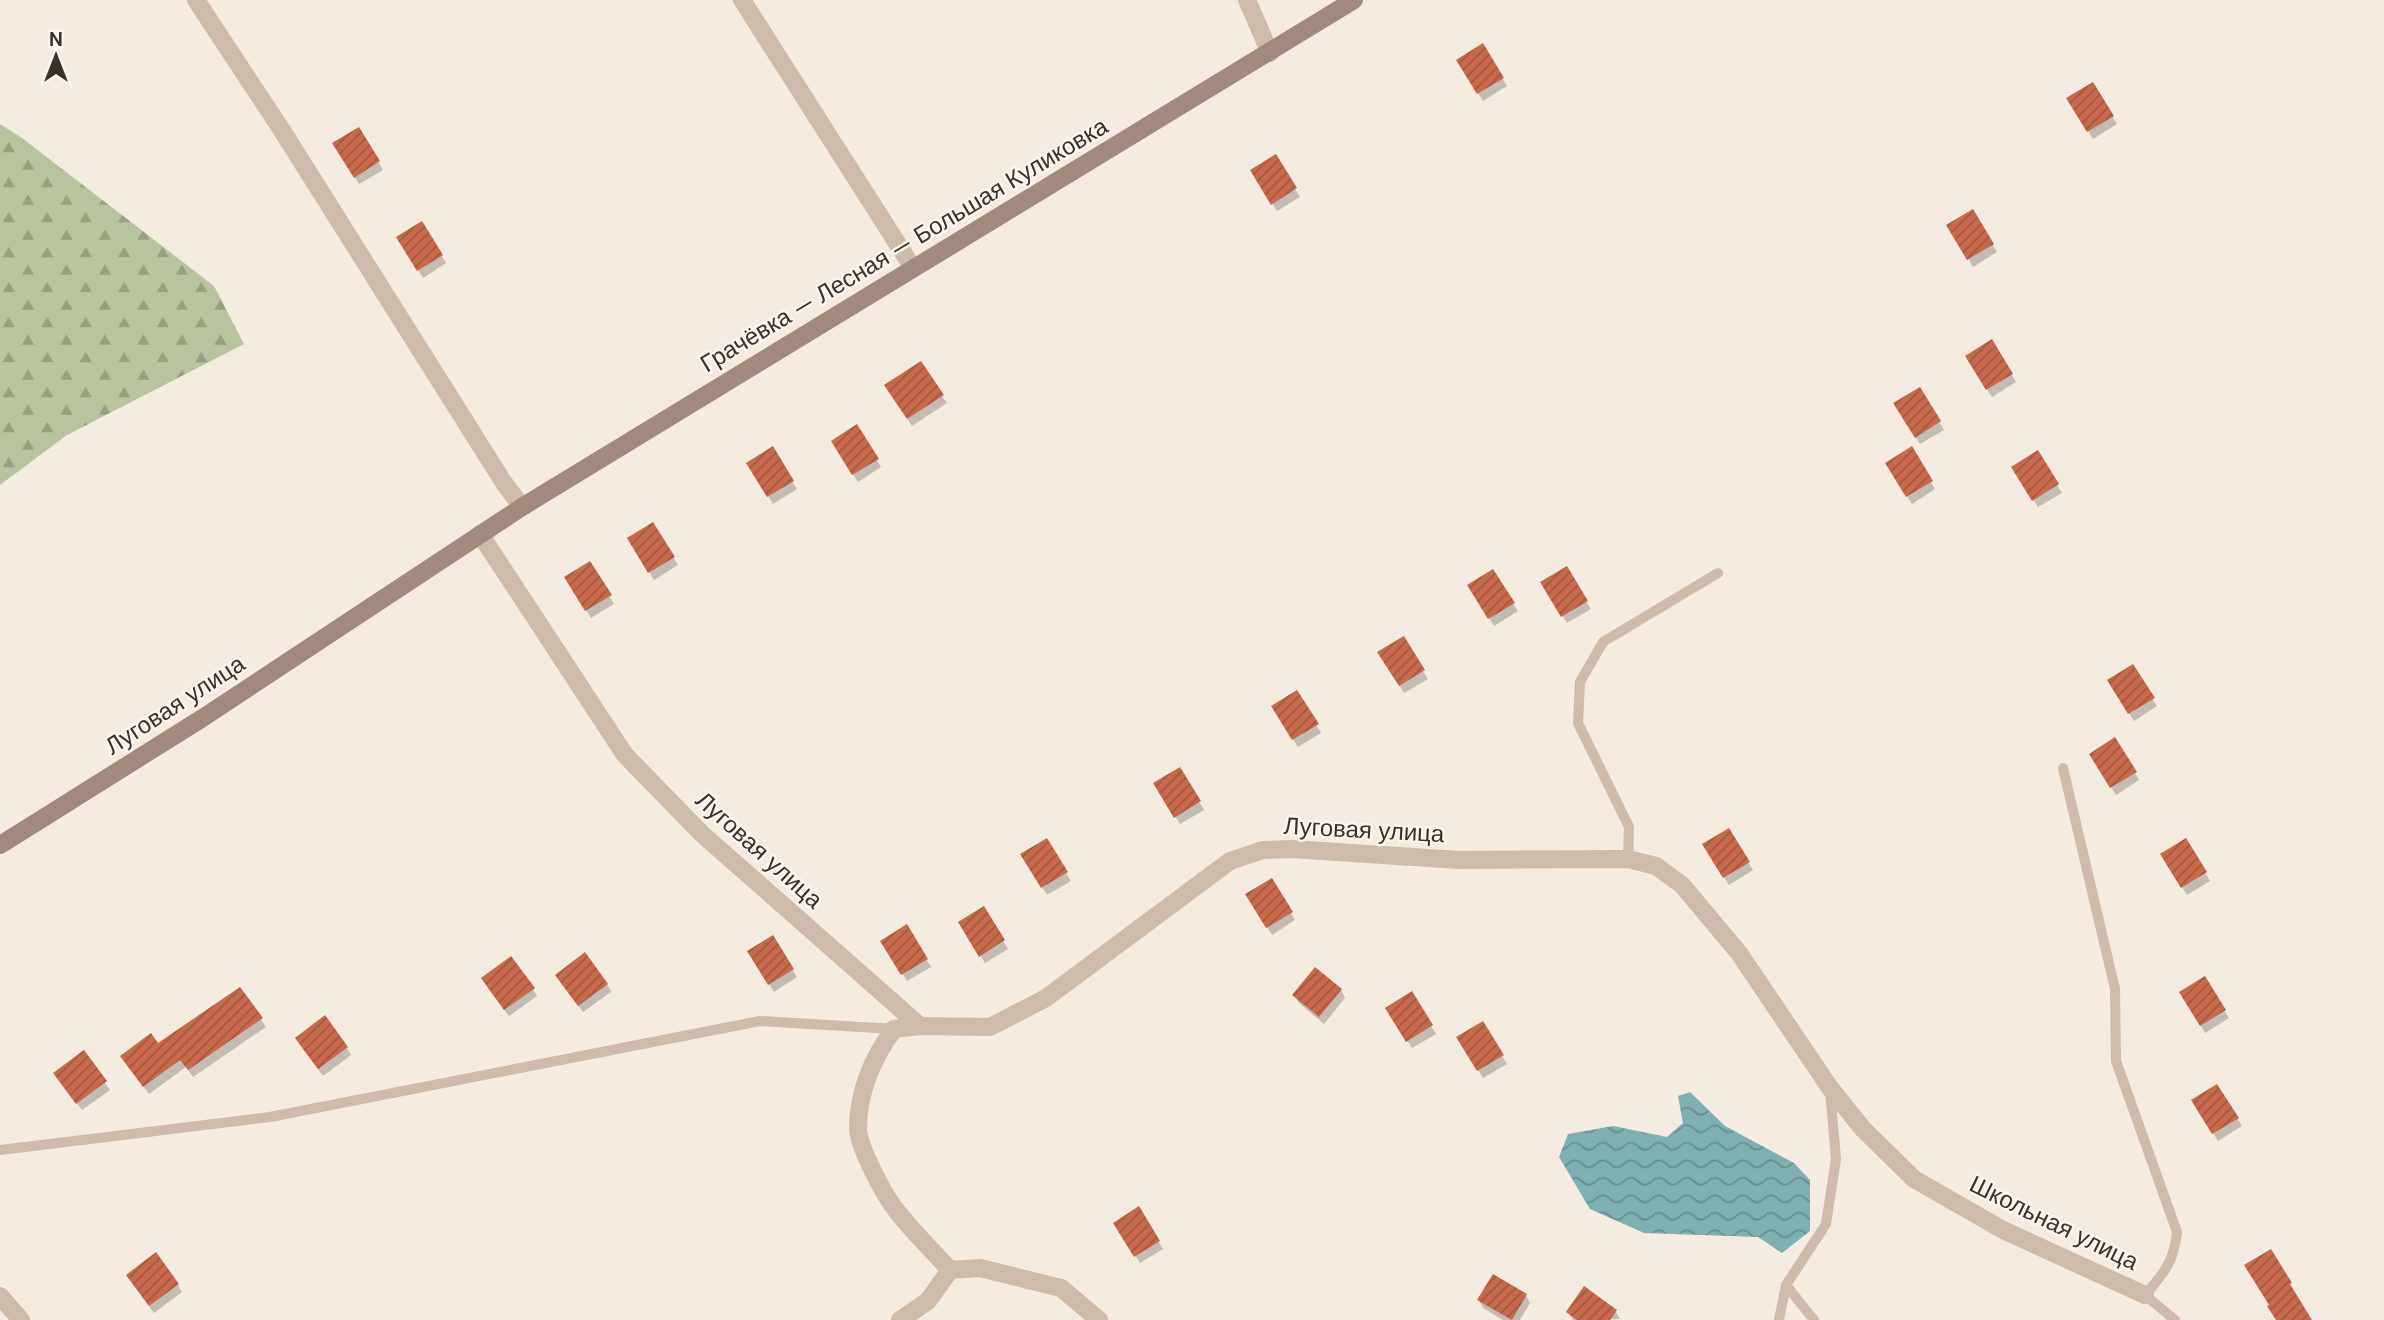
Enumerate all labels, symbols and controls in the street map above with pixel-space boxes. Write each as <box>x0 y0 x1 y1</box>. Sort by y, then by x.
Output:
north arrow <box>21 21 91 91</box>
text: N <box>49 27 63 52</box>
street label: Грачёвка — Лесная — Большая Куликовка <box>694 110 1114 379</box>
street label: Луговая улица <box>99 647 251 761</box>
street label: Луговая улица <box>689 784 830 915</box>
street label: Луговая улица <box>1283 810 1446 849</box>
street label: Школьная улица <box>1965 1168 2144 1277</box>

